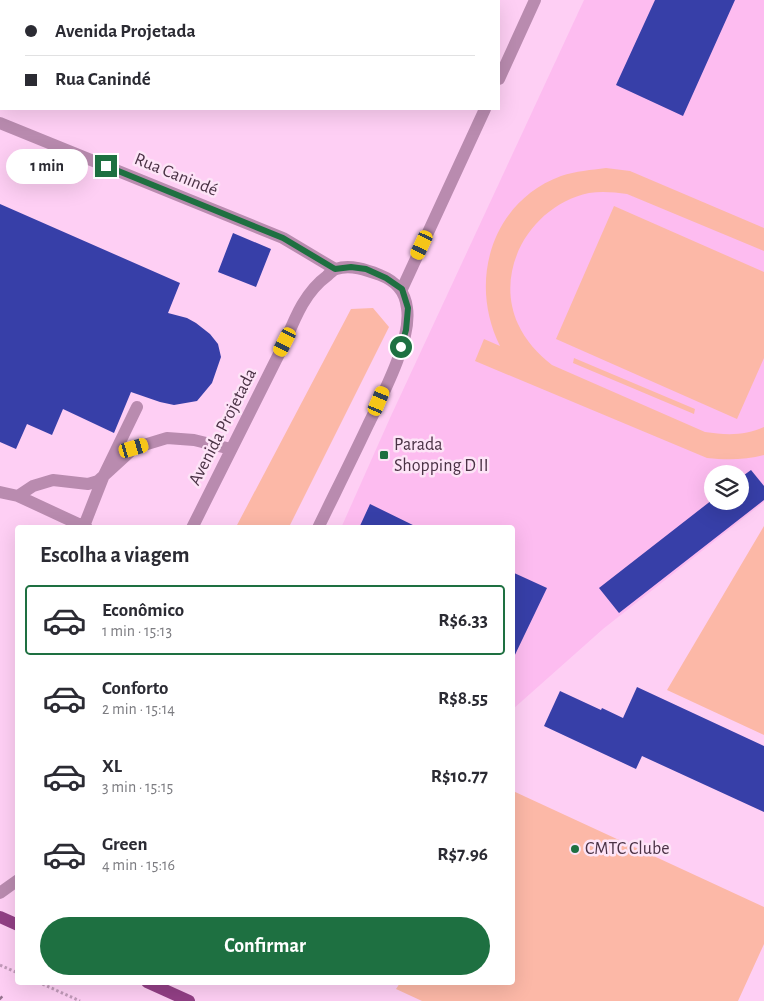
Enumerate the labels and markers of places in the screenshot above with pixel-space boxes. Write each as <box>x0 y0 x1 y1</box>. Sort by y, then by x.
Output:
place label: Parada Shopping D II <box>394 436 488 475</box>
marker: Parada Shopping D II <box>378 449 390 461</box>
place label: CMTC Clube <box>585 840 670 858</box>
marker: CMTC Clube <box>569 843 581 855</box>

